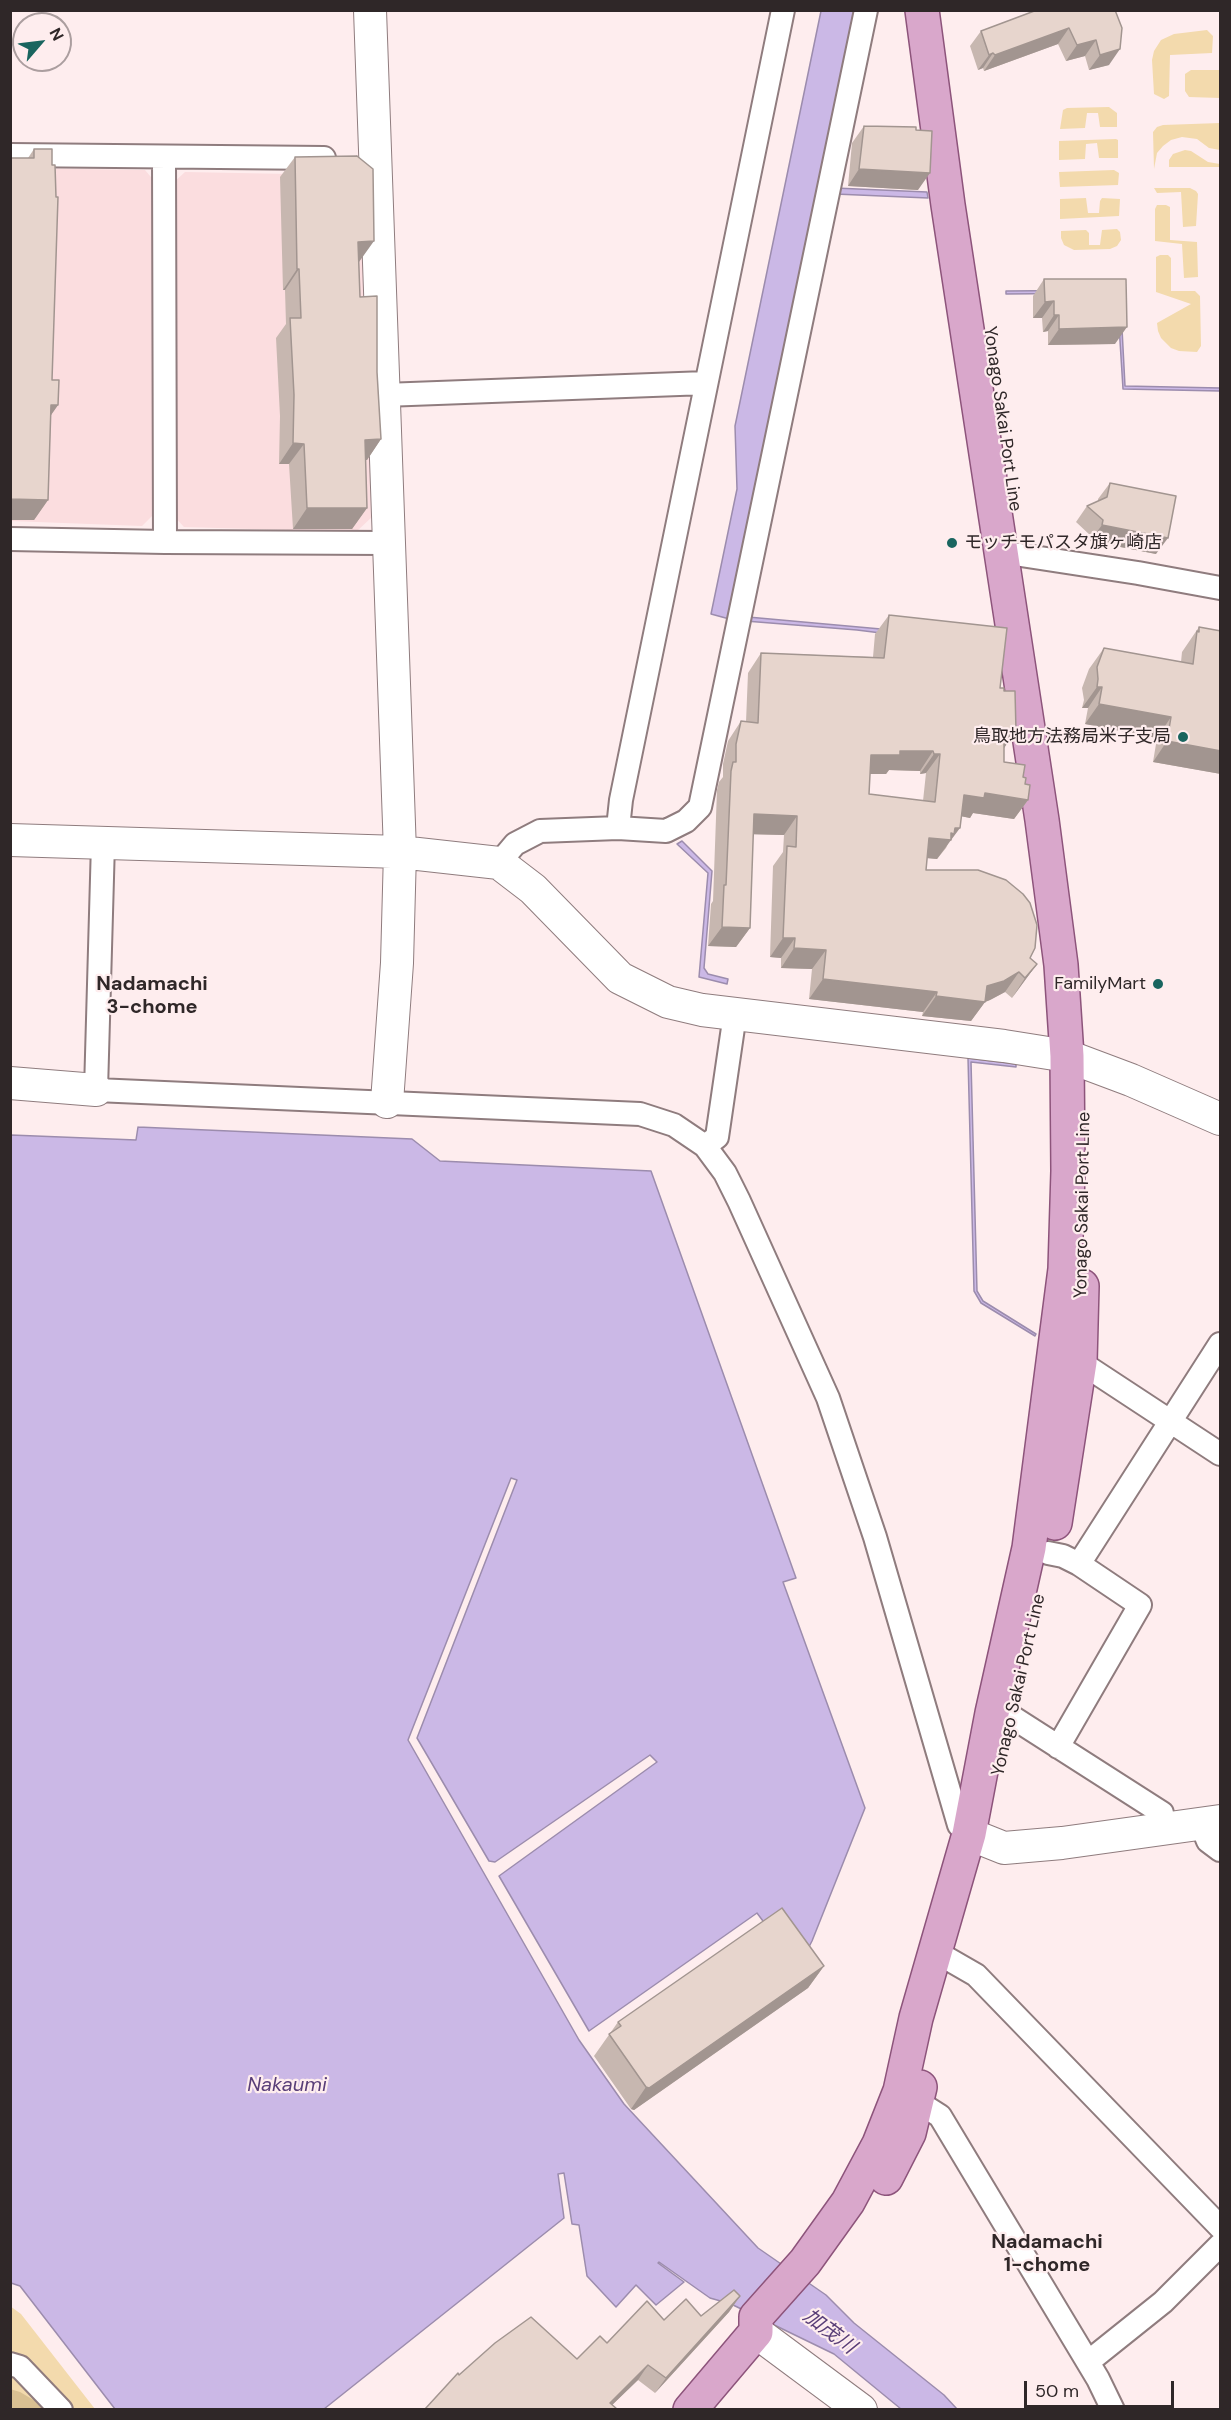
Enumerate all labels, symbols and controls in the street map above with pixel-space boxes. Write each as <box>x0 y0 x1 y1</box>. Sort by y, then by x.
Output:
north arrow <box>12 12 72 72</box>
text: N <box>45 24 69 44</box>
street label: Yonago Sakai Port Line <box>978 325 1026 513</box>
place label: モッチモパスタ旗ヶ崎店 <box>964 532 1162 554</box>
marker: モッチモパスタ旗ヶ崎店 <box>945 536 959 550</box>
place label: 鳥取地方法務局米子支局 <box>973 726 1171 748</box>
marker: 鳥取地方法務局米子支局 <box>1176 730 1190 744</box>
district label: Nadamachi 3-chome <box>96 973 208 1020</box>
place label: FamilyMart <box>1054 973 1146 995</box>
marker: FamilyMart <box>1151 977 1165 991</box>
street label: Yonago Sakai Port Line <box>1071 1112 1095 1298</box>
street label: Yonago Sakai Port Line <box>988 1592 1050 1778</box>
water label: Nakaumi <box>247 2074 327 2098</box>
district label: Nadamachi 1-chome <box>991 2231 1103 2278</box>
water label: 加茂川 <box>798 2304 860 2360</box>
scale bar <box>1027 2369 1177 2407</box>
text: 50 m <box>1035 2379 1079 2403</box>

